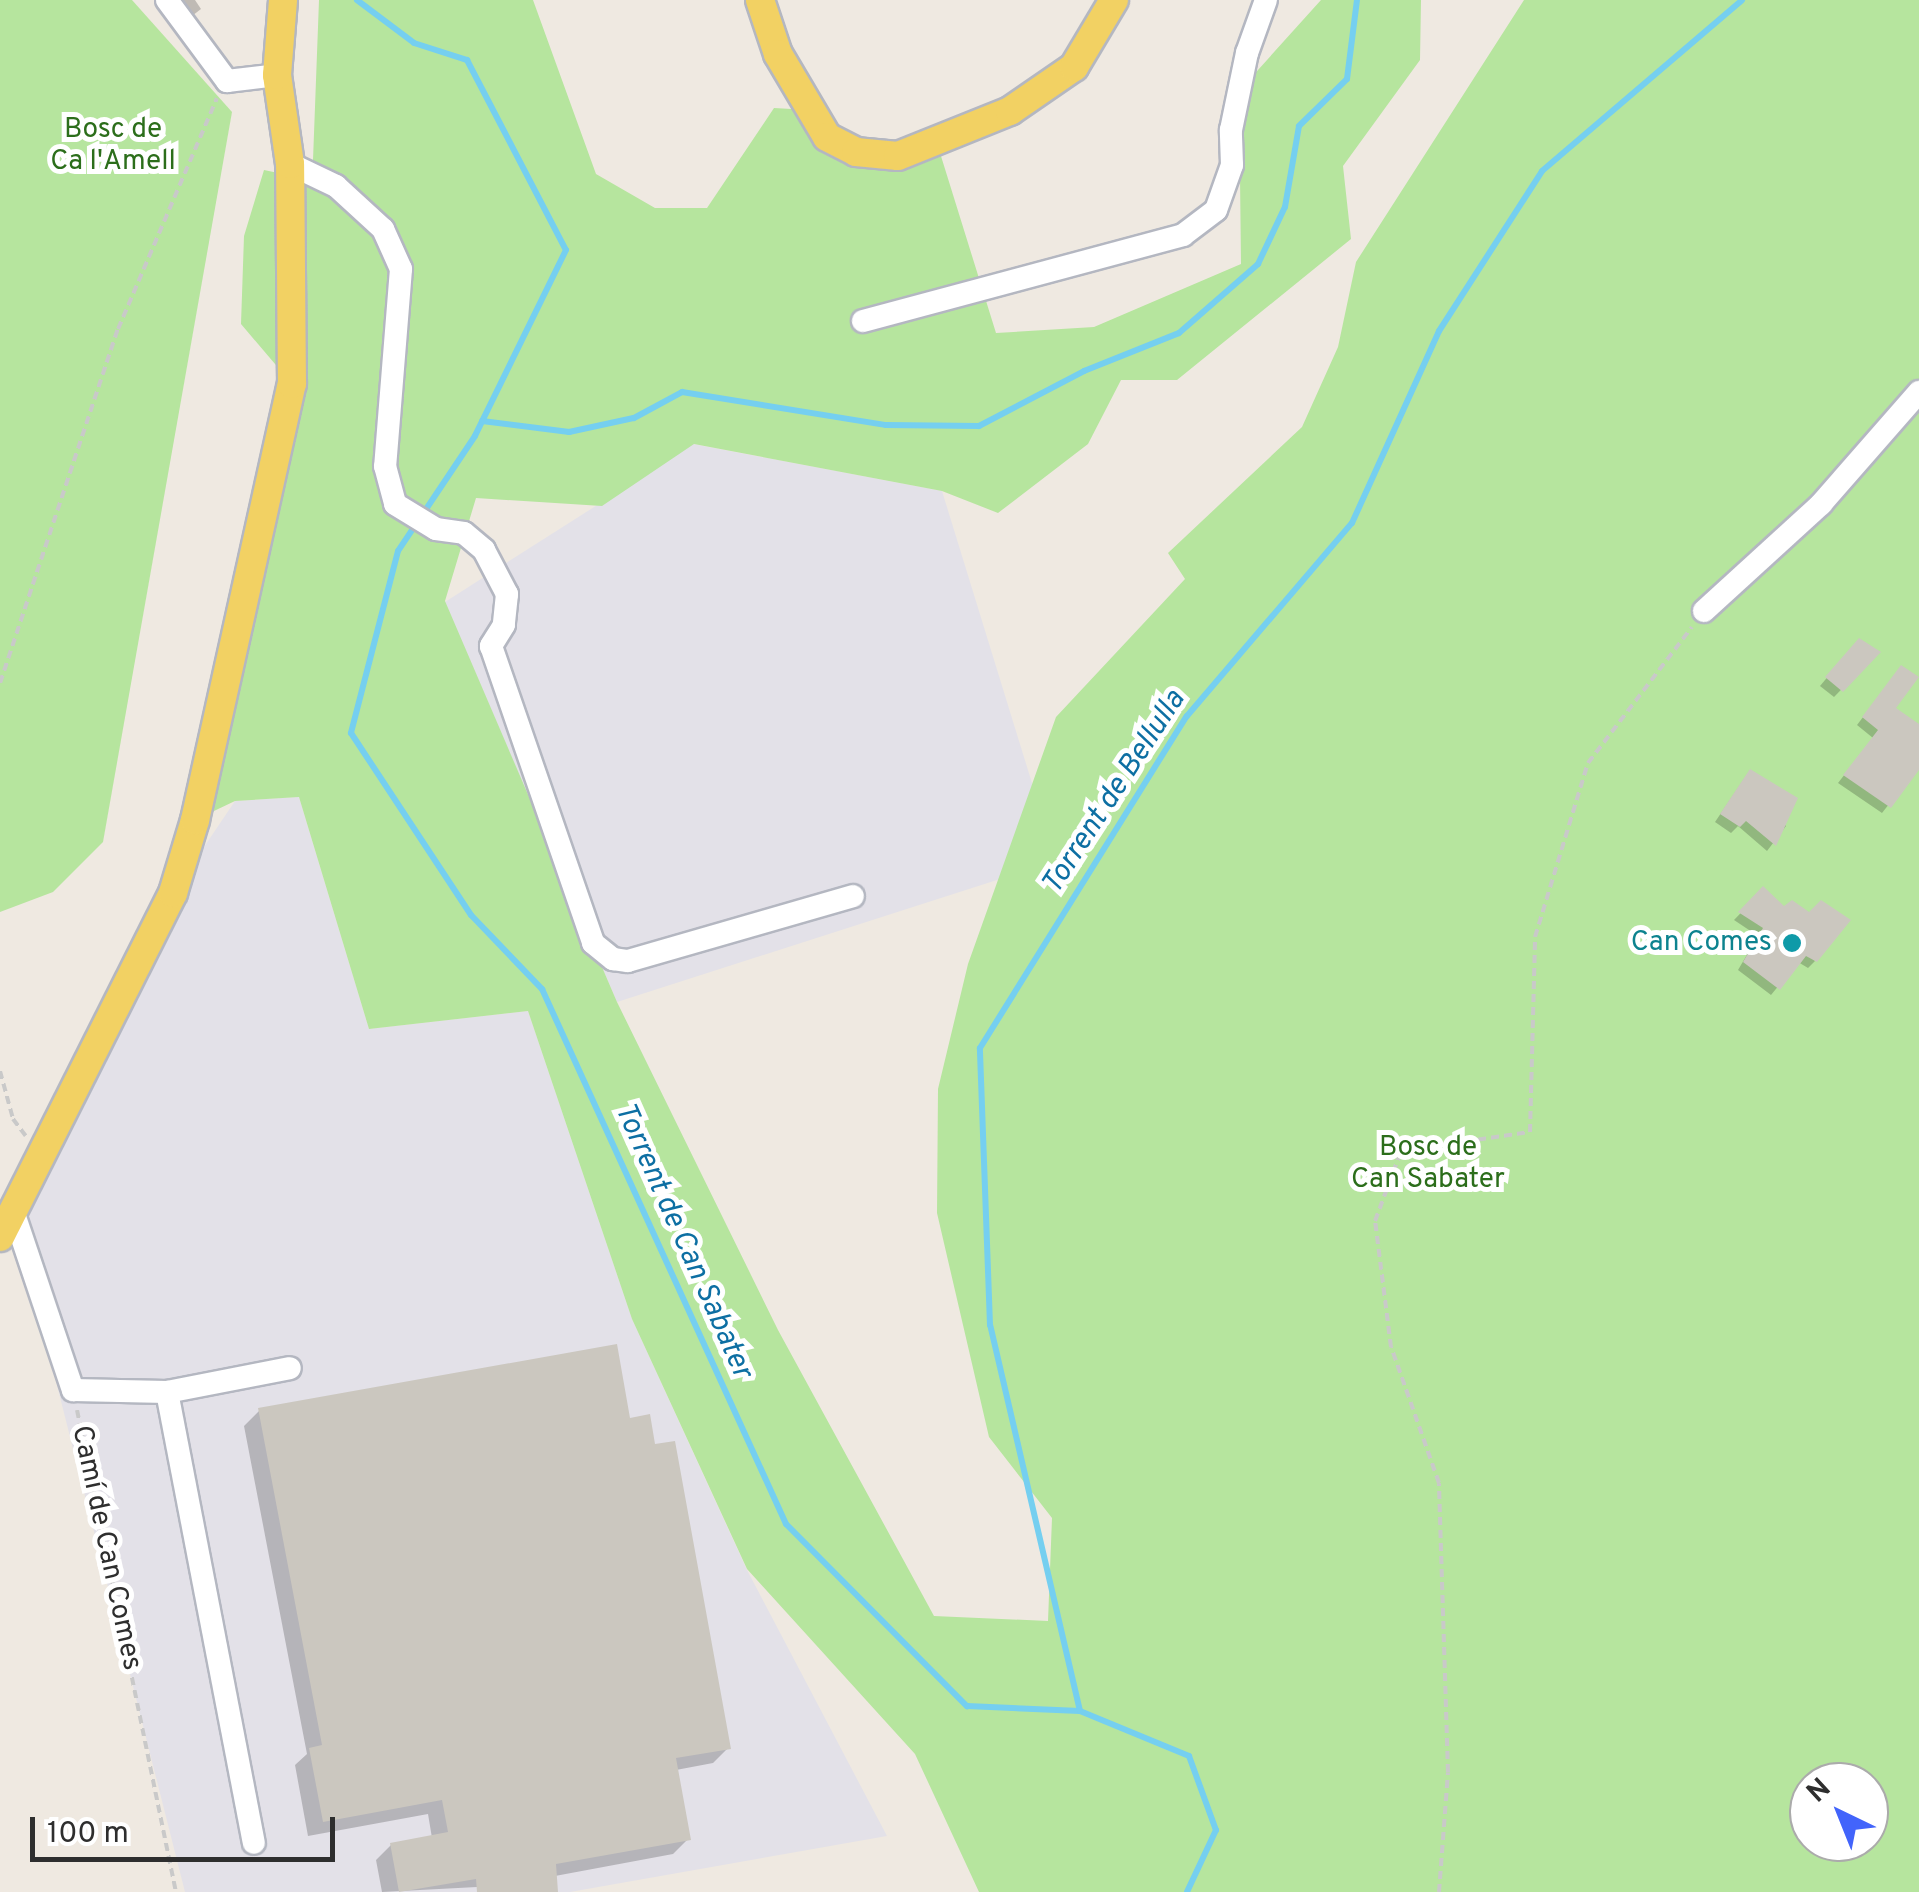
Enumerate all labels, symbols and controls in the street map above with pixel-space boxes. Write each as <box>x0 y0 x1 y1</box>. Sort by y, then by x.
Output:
park label: Bosc de Ca l'Amell <box>50 113 176 179</box>
water label: Torrent de Bellulla <box>1036 684 1194 902</box>
place label: Can Comes <box>1631 926 1772 960</box>
marker: Can Comes <box>1781 932 1803 954</box>
water label: Torrent de Can Sabater <box>605 1098 759 1384</box>
park label: Bosc de Can Sabater <box>1351 1131 1505 1197</box>
street label: Camí de Can Comes <box>64 1423 148 1673</box>
north arrow <box>1789 1762 1889 1862</box>
text: N <box>1800 1772 1840 1812</box>
scale bar <box>35 1797 340 1859</box>
text: 100 m <box>47 1816 129 1853</box>

